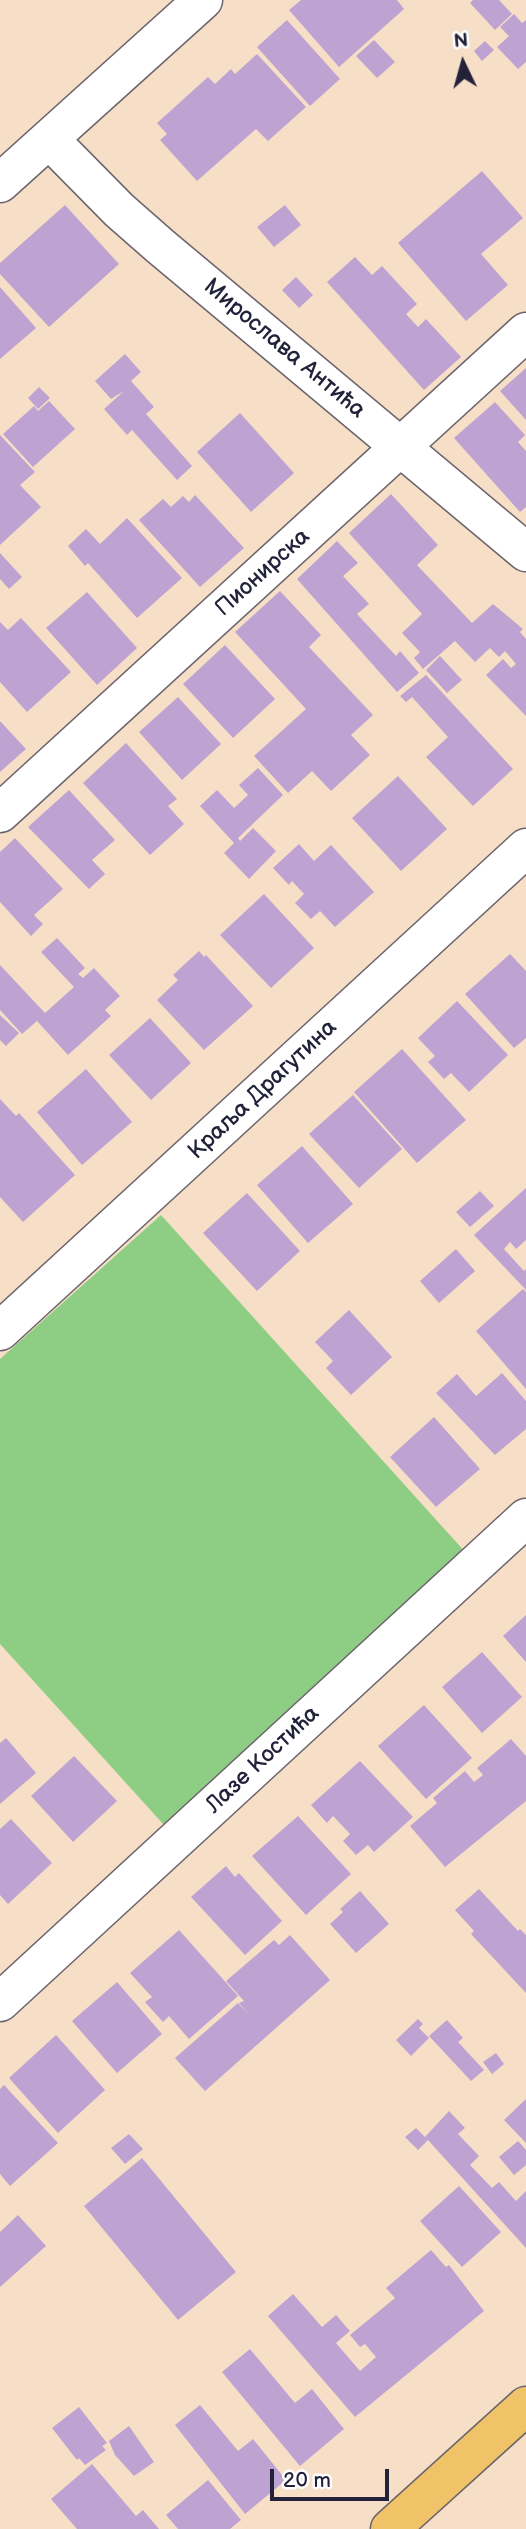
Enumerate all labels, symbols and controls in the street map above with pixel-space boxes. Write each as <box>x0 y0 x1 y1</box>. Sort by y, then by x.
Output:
north arrow <box>428 28 498 98</box>
text: N <box>453 30 469 54</box>
street label: Мирослава Антића <box>198 273 370 425</box>
street label: Пионирска <box>210 523 316 623</box>
street label: Краља Драгутина <box>183 1014 343 1166</box>
street label: Лазе Костића <box>201 1700 325 1820</box>
scale bar <box>274 2456 393 2500</box>
text: 20 m <box>283 2468 331 2493</box>

